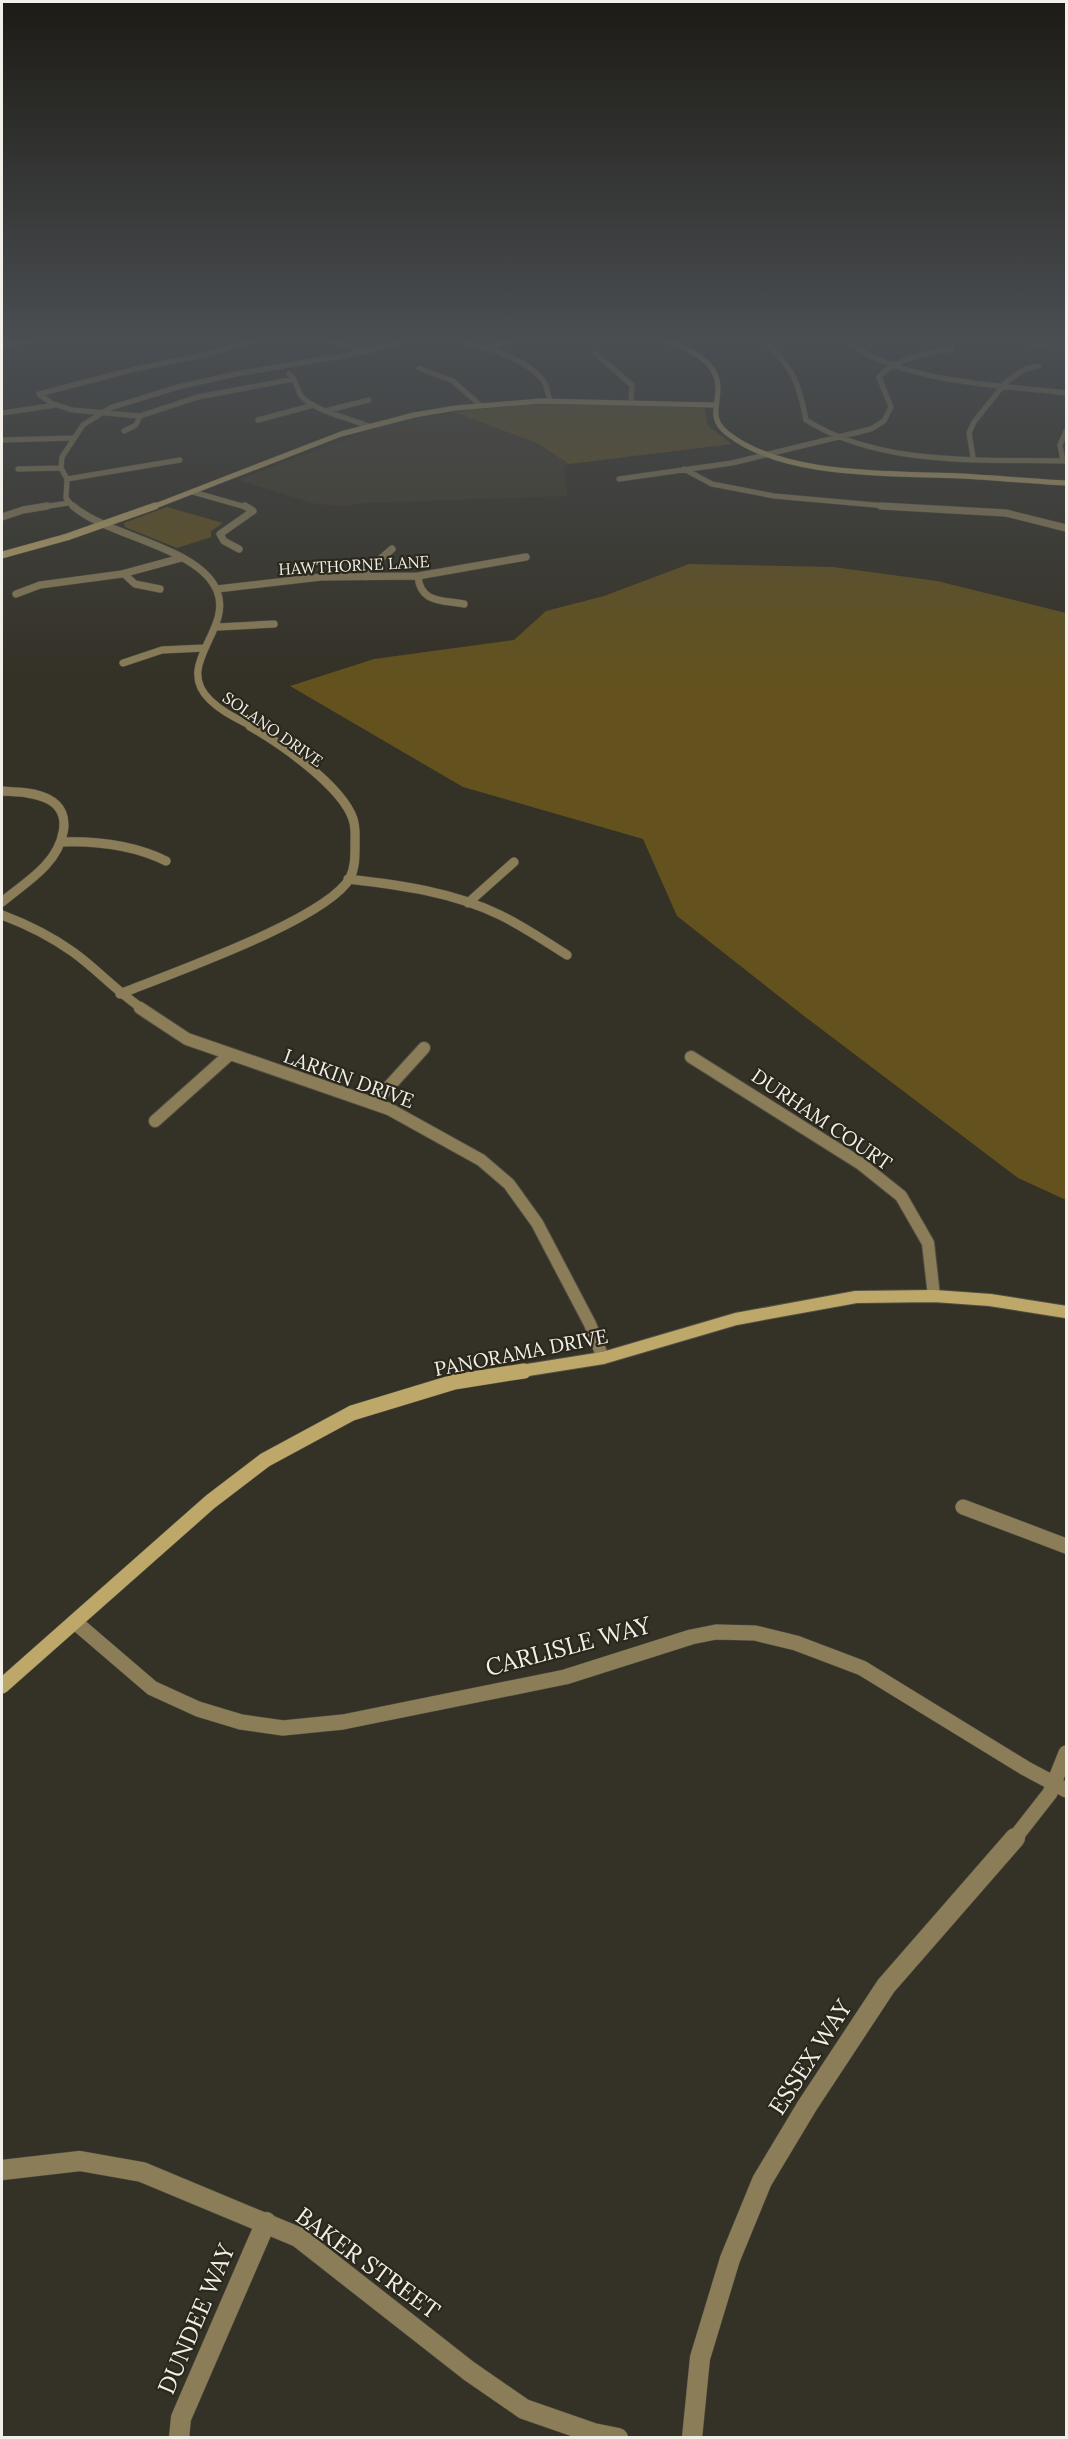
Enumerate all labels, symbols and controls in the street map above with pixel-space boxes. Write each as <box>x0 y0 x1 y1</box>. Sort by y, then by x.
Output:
street label: HAWTHORNE LANE <box>278 551 430 579</box>
street label: SOLANO DRIVE <box>219 687 327 771</box>
street label: LARKIN DRIVE <box>280 1043 418 1113</box>
street label: DURHAM COURT <box>747 1063 897 1175</box>
street label: PANORAMA DRIVE <box>432 1323 610 1381</box>
street label: CARLISLE WAY <box>482 1609 655 1683</box>
street label: ESSEX WAY <box>761 1993 859 2120</box>
street label: BAKER STREET <box>290 2200 446 2326</box>
street label: DUNDEE WAY <box>150 2239 242 2399</box>

